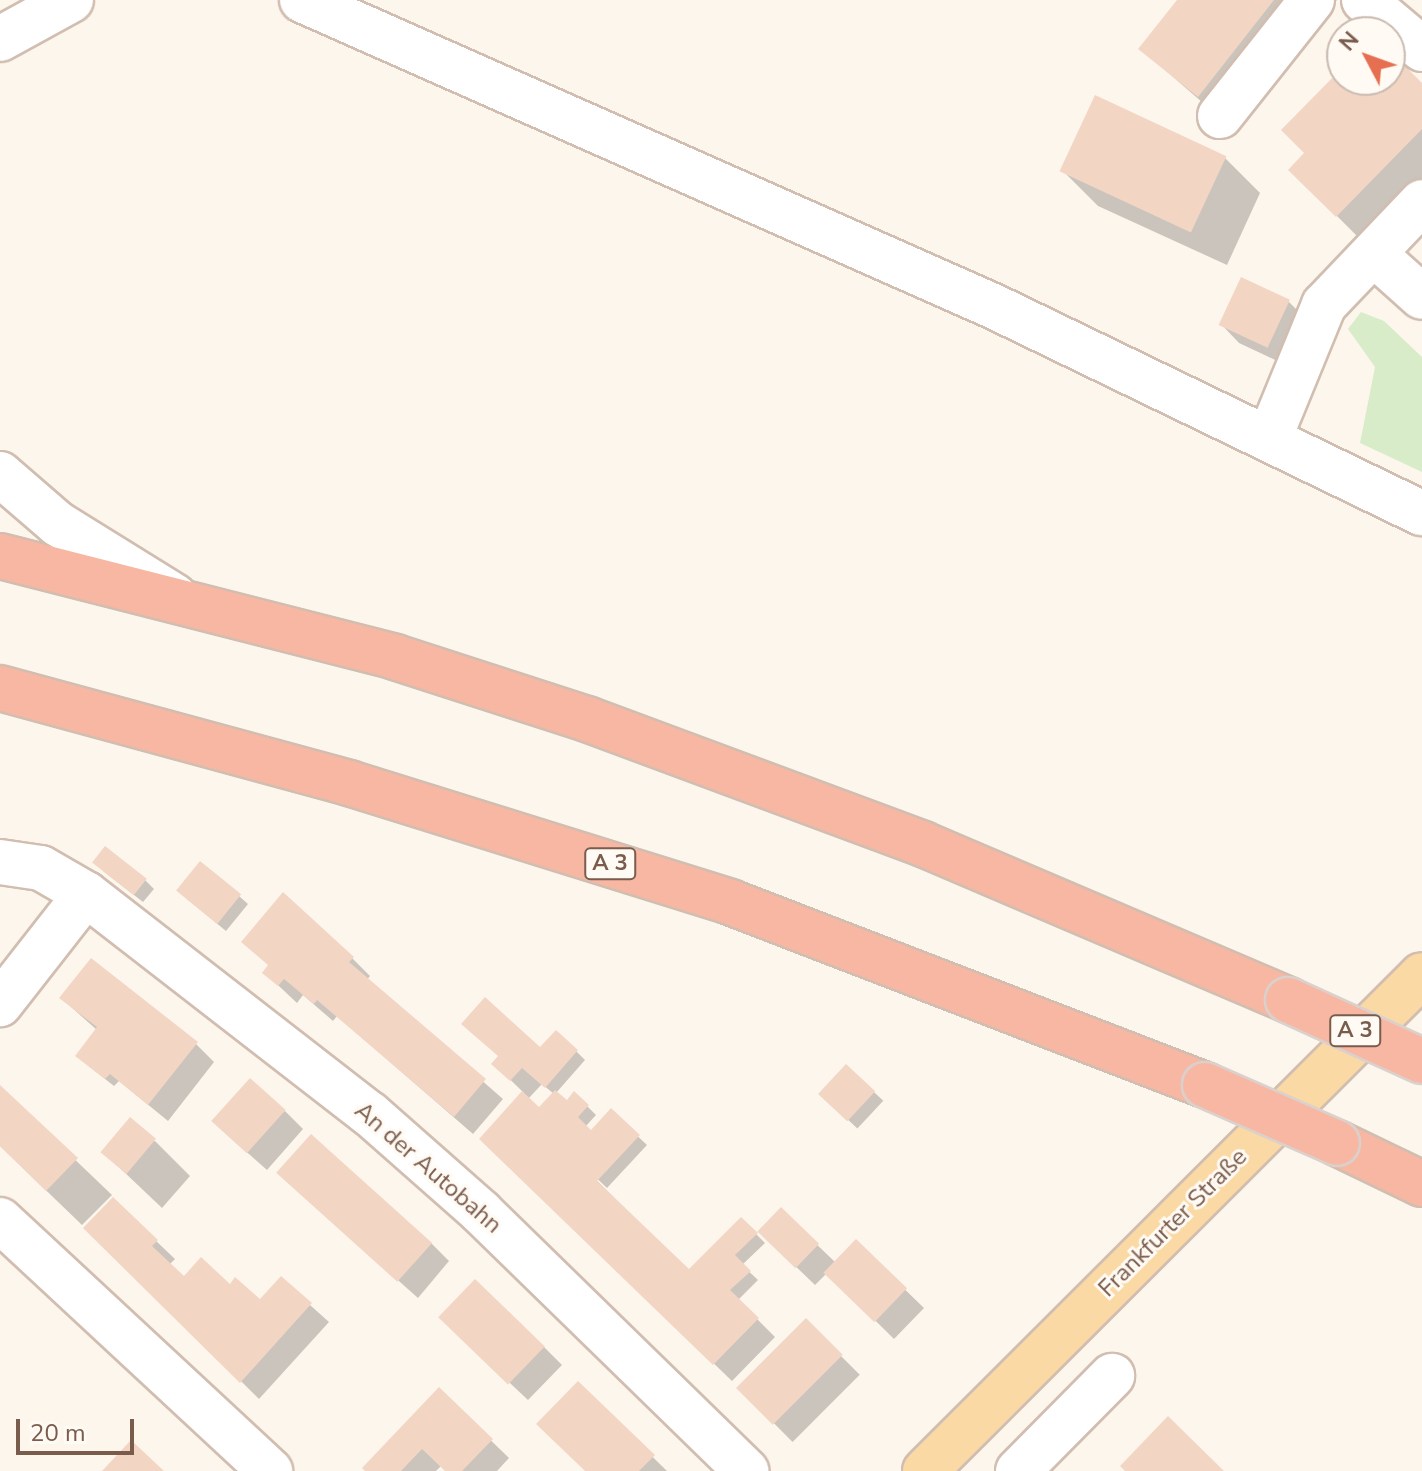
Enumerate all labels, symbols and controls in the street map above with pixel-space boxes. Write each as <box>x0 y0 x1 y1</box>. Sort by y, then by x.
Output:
north arrow <box>1326 16 1406 96</box>
text: N <box>1333 26 1366 58</box>
road number: A 3 <box>584 846 636 882</box>
road number: A 3 <box>1329 1013 1381 1049</box>
street label: An der Autobahn <box>349 1096 507 1240</box>
street label: Frankfurter Straße <box>1093 1143 1253 1303</box>
scale bar <box>20 1403 138 1453</box>
text: 20 m <box>30 1417 86 1449</box>

